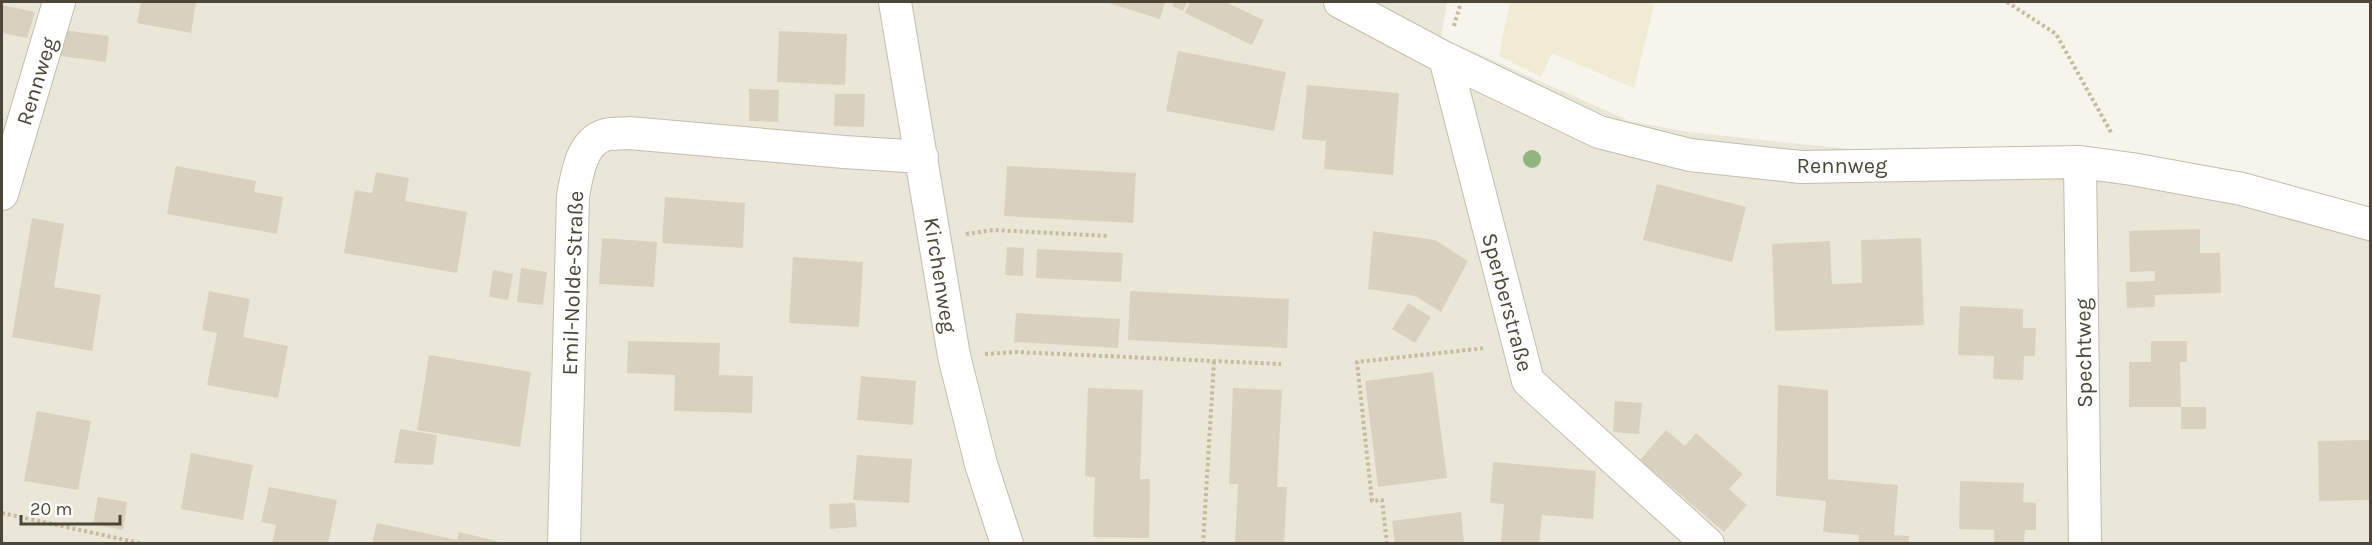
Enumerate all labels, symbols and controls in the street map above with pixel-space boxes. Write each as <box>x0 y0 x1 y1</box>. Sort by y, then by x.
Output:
street label: Rennweg <box>11 33 63 129</box>
street label: Rennweg <box>1797 153 1888 179</box>
street label: Emil-Nolde-Straße <box>557 190 589 376</box>
street label: Kirchenweg <box>918 215 962 335</box>
street label: Sperberstraße <box>1476 230 1538 374</box>
street label: Spechtweg <box>2070 297 2098 408</box>
scale bar <box>21 488 120 526</box>
text: 20 m <box>30 498 72 520</box>

